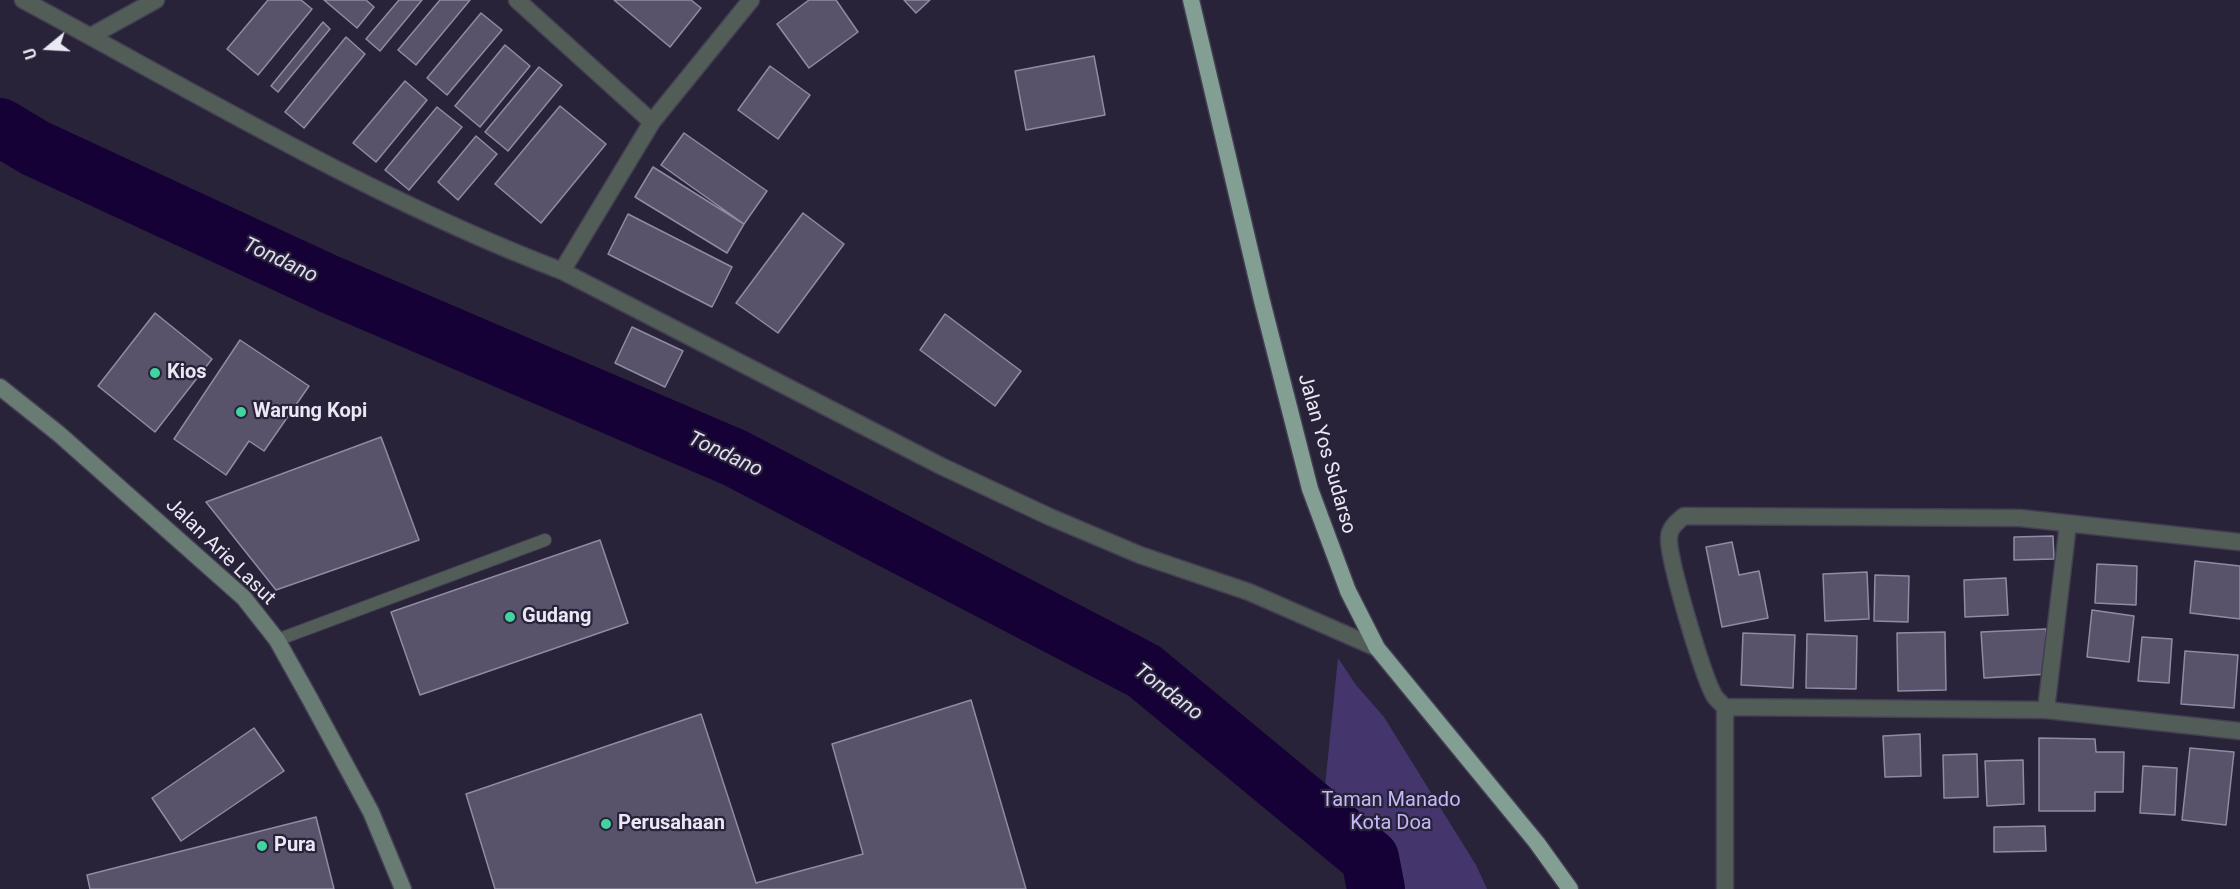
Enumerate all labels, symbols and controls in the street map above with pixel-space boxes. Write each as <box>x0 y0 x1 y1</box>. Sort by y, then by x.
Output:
north arrow <box>18 18 78 78</box>
text: U <box>20 46 41 62</box>
water label: Tondano <box>239 233 321 289</box>
place label: Kios <box>167 361 207 385</box>
marker: Kios <box>148 366 162 380</box>
street label: Jalan Yos Sudarso <box>1292 371 1360 537</box>
place label: Warung Kopi <box>253 400 367 424</box>
marker: Warung Kopi <box>234 405 248 419</box>
water label: Tondano <box>684 427 766 483</box>
street label: Jalan Arie Lasut <box>160 494 280 610</box>
place label: Gudang <box>522 605 591 629</box>
marker: Gudang <box>503 610 517 624</box>
water label: Tondano <box>1129 659 1207 727</box>
park label: Taman Manado Kota Doa <box>1321 789 1461 836</box>
place label: Perusahaan <box>618 812 725 836</box>
marker: Perusahaan <box>599 817 613 831</box>
place label: Pura <box>274 834 316 858</box>
marker: Pura <box>255 839 269 853</box>

